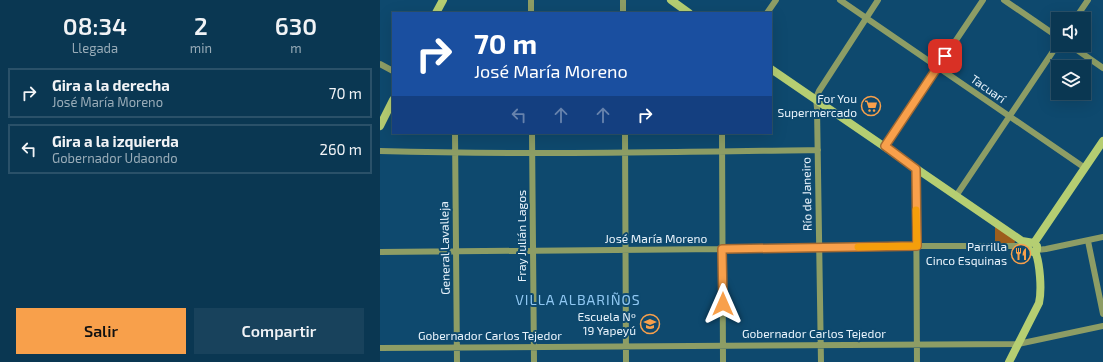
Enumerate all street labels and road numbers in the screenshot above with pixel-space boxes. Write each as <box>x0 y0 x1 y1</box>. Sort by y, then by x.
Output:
street label: Tacuarí <box>968 71 1010 106</box>
street label: Río de Janeiro <box>798 157 814 231</box>
street label: Fray Julián Lagos <box>514 190 528 282</box>
street label: General Lavalleja <box>436 201 453 295</box>
street label: José María Moreno <box>605 231 707 245</box>
street label: Gobernador Carlos Tejedor <box>742 326 886 341</box>
street label: Gobernador Carlos Tejedor <box>418 328 562 343</box>

